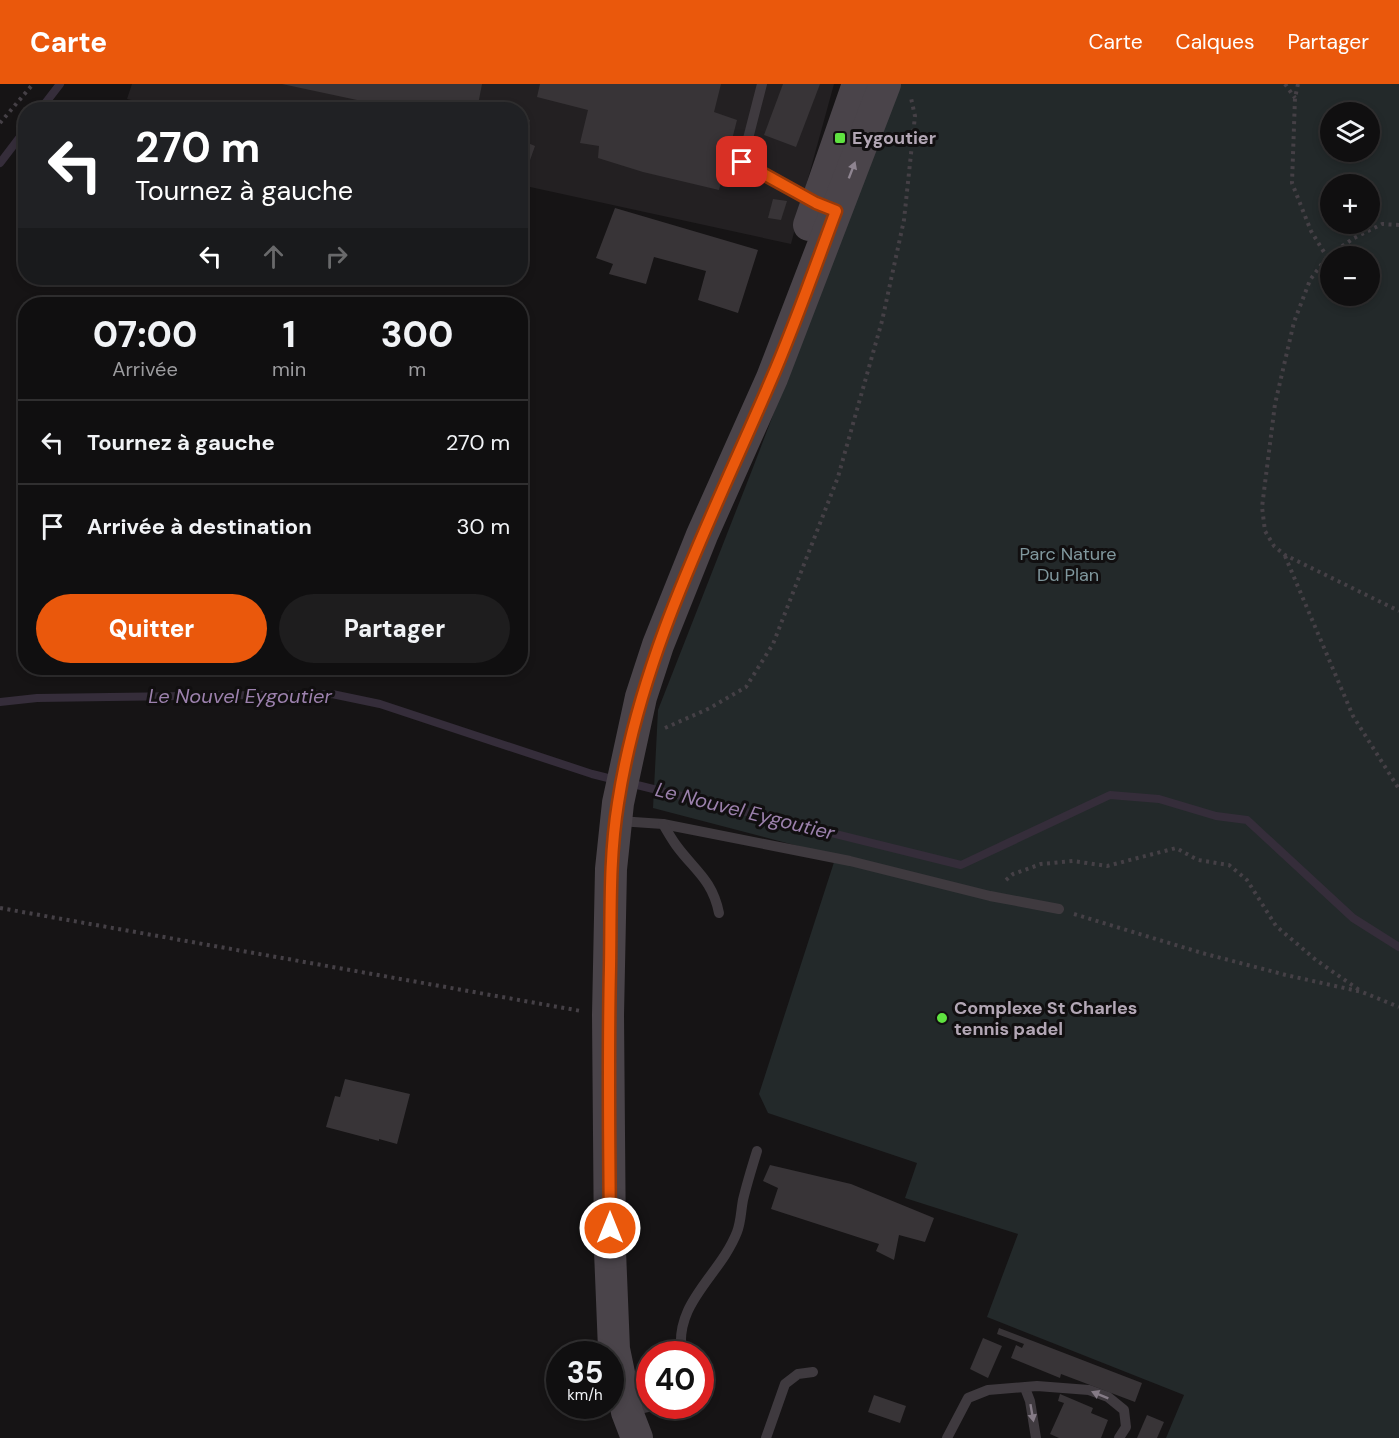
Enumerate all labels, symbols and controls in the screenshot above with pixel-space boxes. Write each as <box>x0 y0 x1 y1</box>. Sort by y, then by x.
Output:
text: Carte <box>30 24 107 61</box>
text: Carte <box>1088 28 1143 56</box>
text: Calques <box>1176 28 1254 56</box>
text: Partager <box>1287 28 1369 56</box>
map controls <box>1320 102 1380 306</box>
button: layers <box>1320 102 1380 162</box>
text: 270 m <box>135 120 260 175</box>
icon: left <box>36 126 114 204</box>
place label: Eygoutier <box>852 126 936 150</box>
marker: Eygoutier <box>833 131 847 145</box>
pin <box>716 136 767 187</box>
icon: arrive <box>725 145 758 178</box>
one-way arrow <box>847 161 857 179</box>
text: Tournez à gauche <box>135 173 353 208</box>
button: + <box>1320 174 1380 234</box>
icon: left <box>194 240 227 273</box>
icon: ahead <box>257 240 290 273</box>
icon: right <box>320 240 353 273</box>
button: − <box>1320 246 1380 306</box>
text: 07:00 <box>93 311 197 358</box>
text: 1 <box>282 311 296 358</box>
text: 300 <box>381 311 453 358</box>
text: Arrivée <box>112 356 178 382</box>
text: min <box>272 356 306 382</box>
text: m <box>408 356 426 382</box>
icon: left <box>36 426 69 459</box>
text: Tournez à gauche <box>87 428 275 457</box>
text: 270 m <box>446 428 510 457</box>
icon: arrive <box>36 510 69 543</box>
text: Arrivée à destination <box>87 512 312 541</box>
text: 30 m <box>456 512 510 541</box>
park label: Parc Nature Du Plan <box>1019 542 1117 587</box>
button: Quitter <box>36 594 267 663</box>
button: Partager <box>279 594 510 663</box>
water label: Le Nouvel Eygoutier <box>148 683 332 709</box>
water label: Le Nouvel Eygoutier <box>653 776 838 846</box>
place label: Complexe St Charles tennis padel <box>954 996 1137 1041</box>
marker: Complexe St Charles tennis padel <box>935 1011 949 1025</box>
position arrow <box>578 1196 642 1260</box>
speed limit sign: 40 <box>636 1341 714 1419</box>
text: 35 <box>567 1353 603 1392</box>
text: km/h <box>567 1385 603 1405</box>
one-way arrow <box>1091 1390 1109 1400</box>
one-way arrow <box>1028 1403 1037 1422</box>

